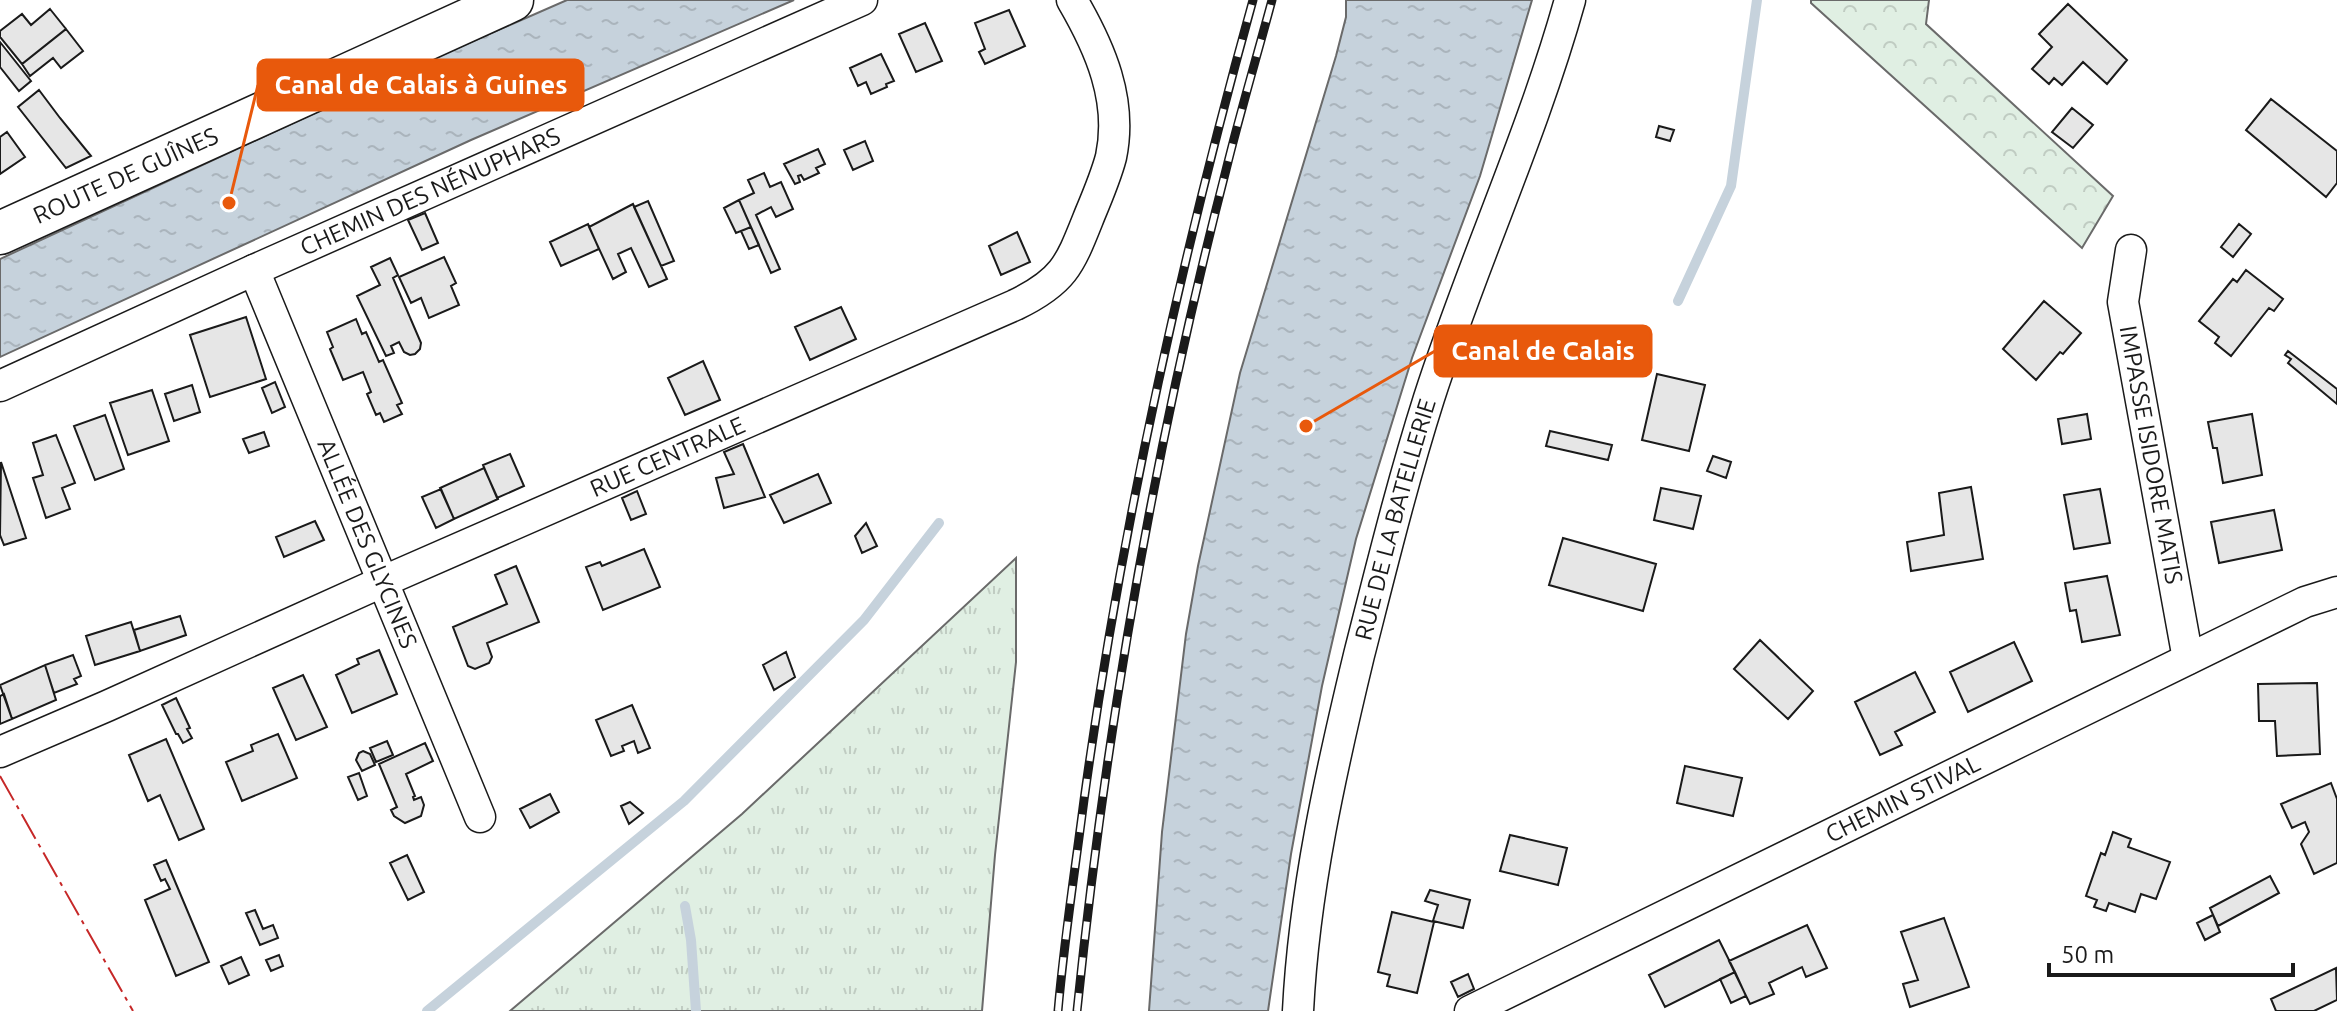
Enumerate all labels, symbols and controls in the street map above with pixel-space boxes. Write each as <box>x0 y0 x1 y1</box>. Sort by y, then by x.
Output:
callout: Canal de Calais à Guines <box>258 60 583 110</box>
text: Canal de Calais à Guines <box>274 70 568 99</box>
street label: ROUTE DE GUÎNES <box>29 122 222 229</box>
street label: CHEMIN DES NÉNUPHARS <box>296 122 564 261</box>
street label: IMPASSE ISIDORE MATIS <box>2115 323 2188 586</box>
callout: Canal de Calais <box>1435 326 1651 376</box>
text: Canal de Calais <box>1451 336 1635 365</box>
street label: RUE DE LA BATELLERIE <box>1349 395 1441 643</box>
street label: RUE CENTRALE <box>586 411 749 502</box>
street label: ALLÉE DES GLYCINES <box>312 435 423 652</box>
street label: CHEMIN STIVAL <box>1821 749 1984 848</box>
scale bar <box>2049 927 2293 977</box>
text: 50 m <box>2061 941 2114 968</box>

